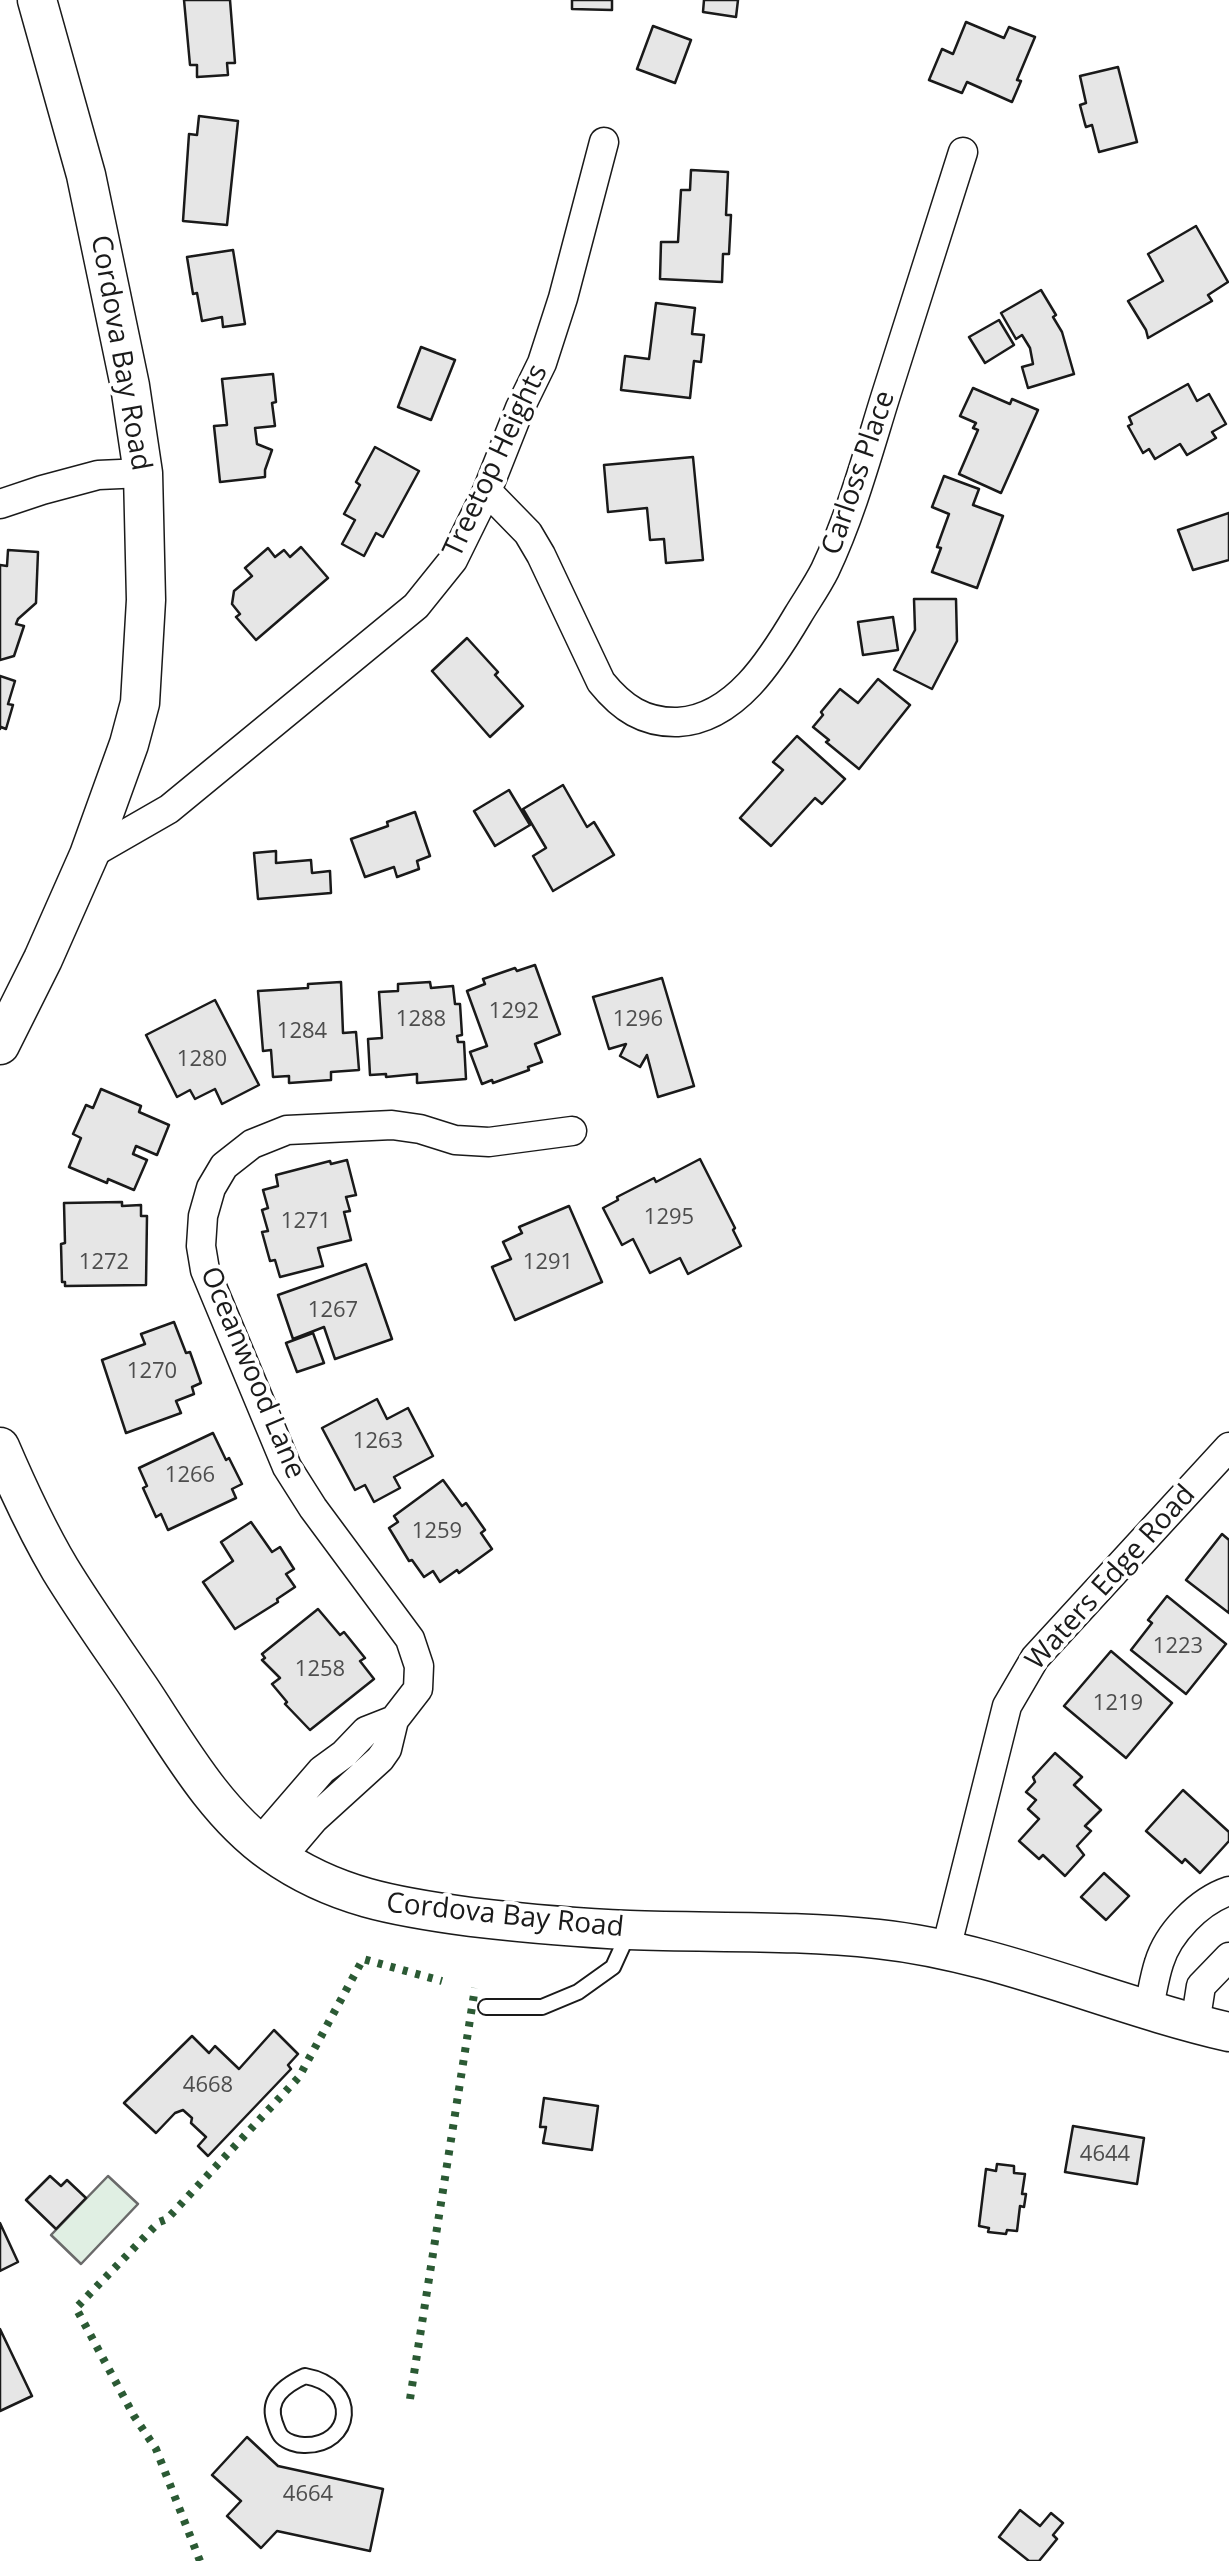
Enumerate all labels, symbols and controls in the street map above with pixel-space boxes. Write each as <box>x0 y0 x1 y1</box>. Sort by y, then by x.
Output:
street label: Cordova Bay Road <box>83 233 157 473</box>
street label: Treetop Heights <box>437 359 555 563</box>
street label: Carloss Place <box>815 387 903 559</box>
house number: 1292 <box>489 999 539 1025</box>
house number: 1288 <box>396 1007 446 1033</box>
house number: 1296 <box>613 1007 663 1033</box>
house number: 1284 <box>277 1019 327 1045</box>
house number: 1280 <box>177 1047 227 1073</box>
house number: 1295 <box>644 1205 694 1231</box>
house number: 1271 <box>281 1209 331 1235</box>
house number: 1272 <box>79 1250 129 1276</box>
house number: 1291 <box>523 1250 573 1276</box>
street label: Oceanwood Lane <box>192 1262 312 1484</box>
house number: 1267 <box>308 1298 358 1324</box>
house number: 1270 <box>127 1359 177 1385</box>
house number: 1263 <box>353 1429 403 1455</box>
house number: 1266 <box>165 1463 215 1489</box>
street label: Waters Edge Road <box>1019 1479 1203 1677</box>
house number: 1259 <box>412 1519 462 1545</box>
house number: 1223 <box>1153 1634 1203 1660</box>
house number: 1258 <box>295 1657 345 1683</box>
house number: 1219 <box>1093 1691 1143 1717</box>
street label: Cordova Bay Road <box>385 1887 625 1945</box>
house number: 4668 <box>183 2073 233 2099</box>
house number: 4644 <box>1080 2142 1130 2168</box>
house number: 4664 <box>283 2482 333 2508</box>

